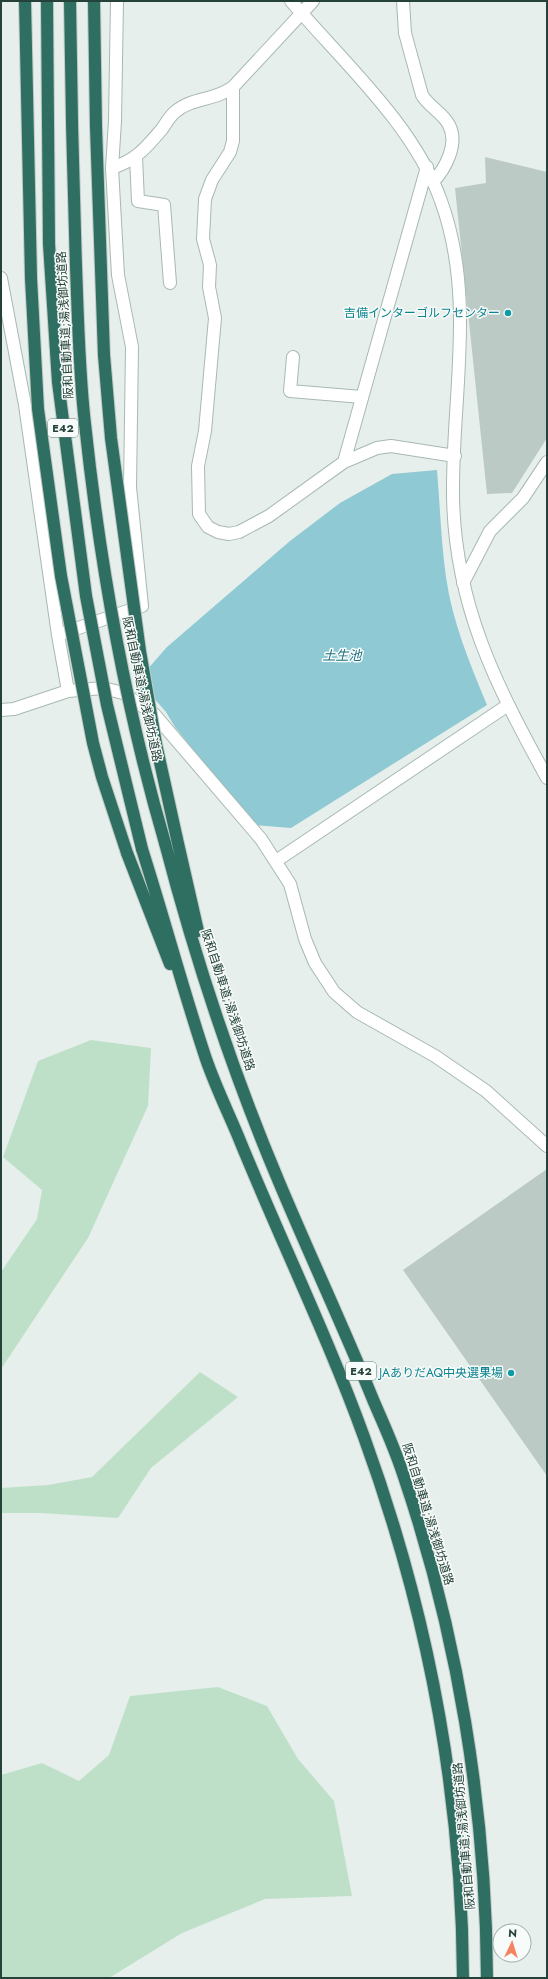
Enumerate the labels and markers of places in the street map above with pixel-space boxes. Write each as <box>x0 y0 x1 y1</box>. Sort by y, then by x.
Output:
place label: 吉備インターゴルフセンター <box>344 304 500 322</box>
marker: 吉備インターゴルフセンター <box>503 308 513 318</box>
place label: JAありだAQ中央選果場 <box>377 1364 503 1382</box>
marker: JAありだAQ中央選果場 <box>506 1368 516 1378</box>

